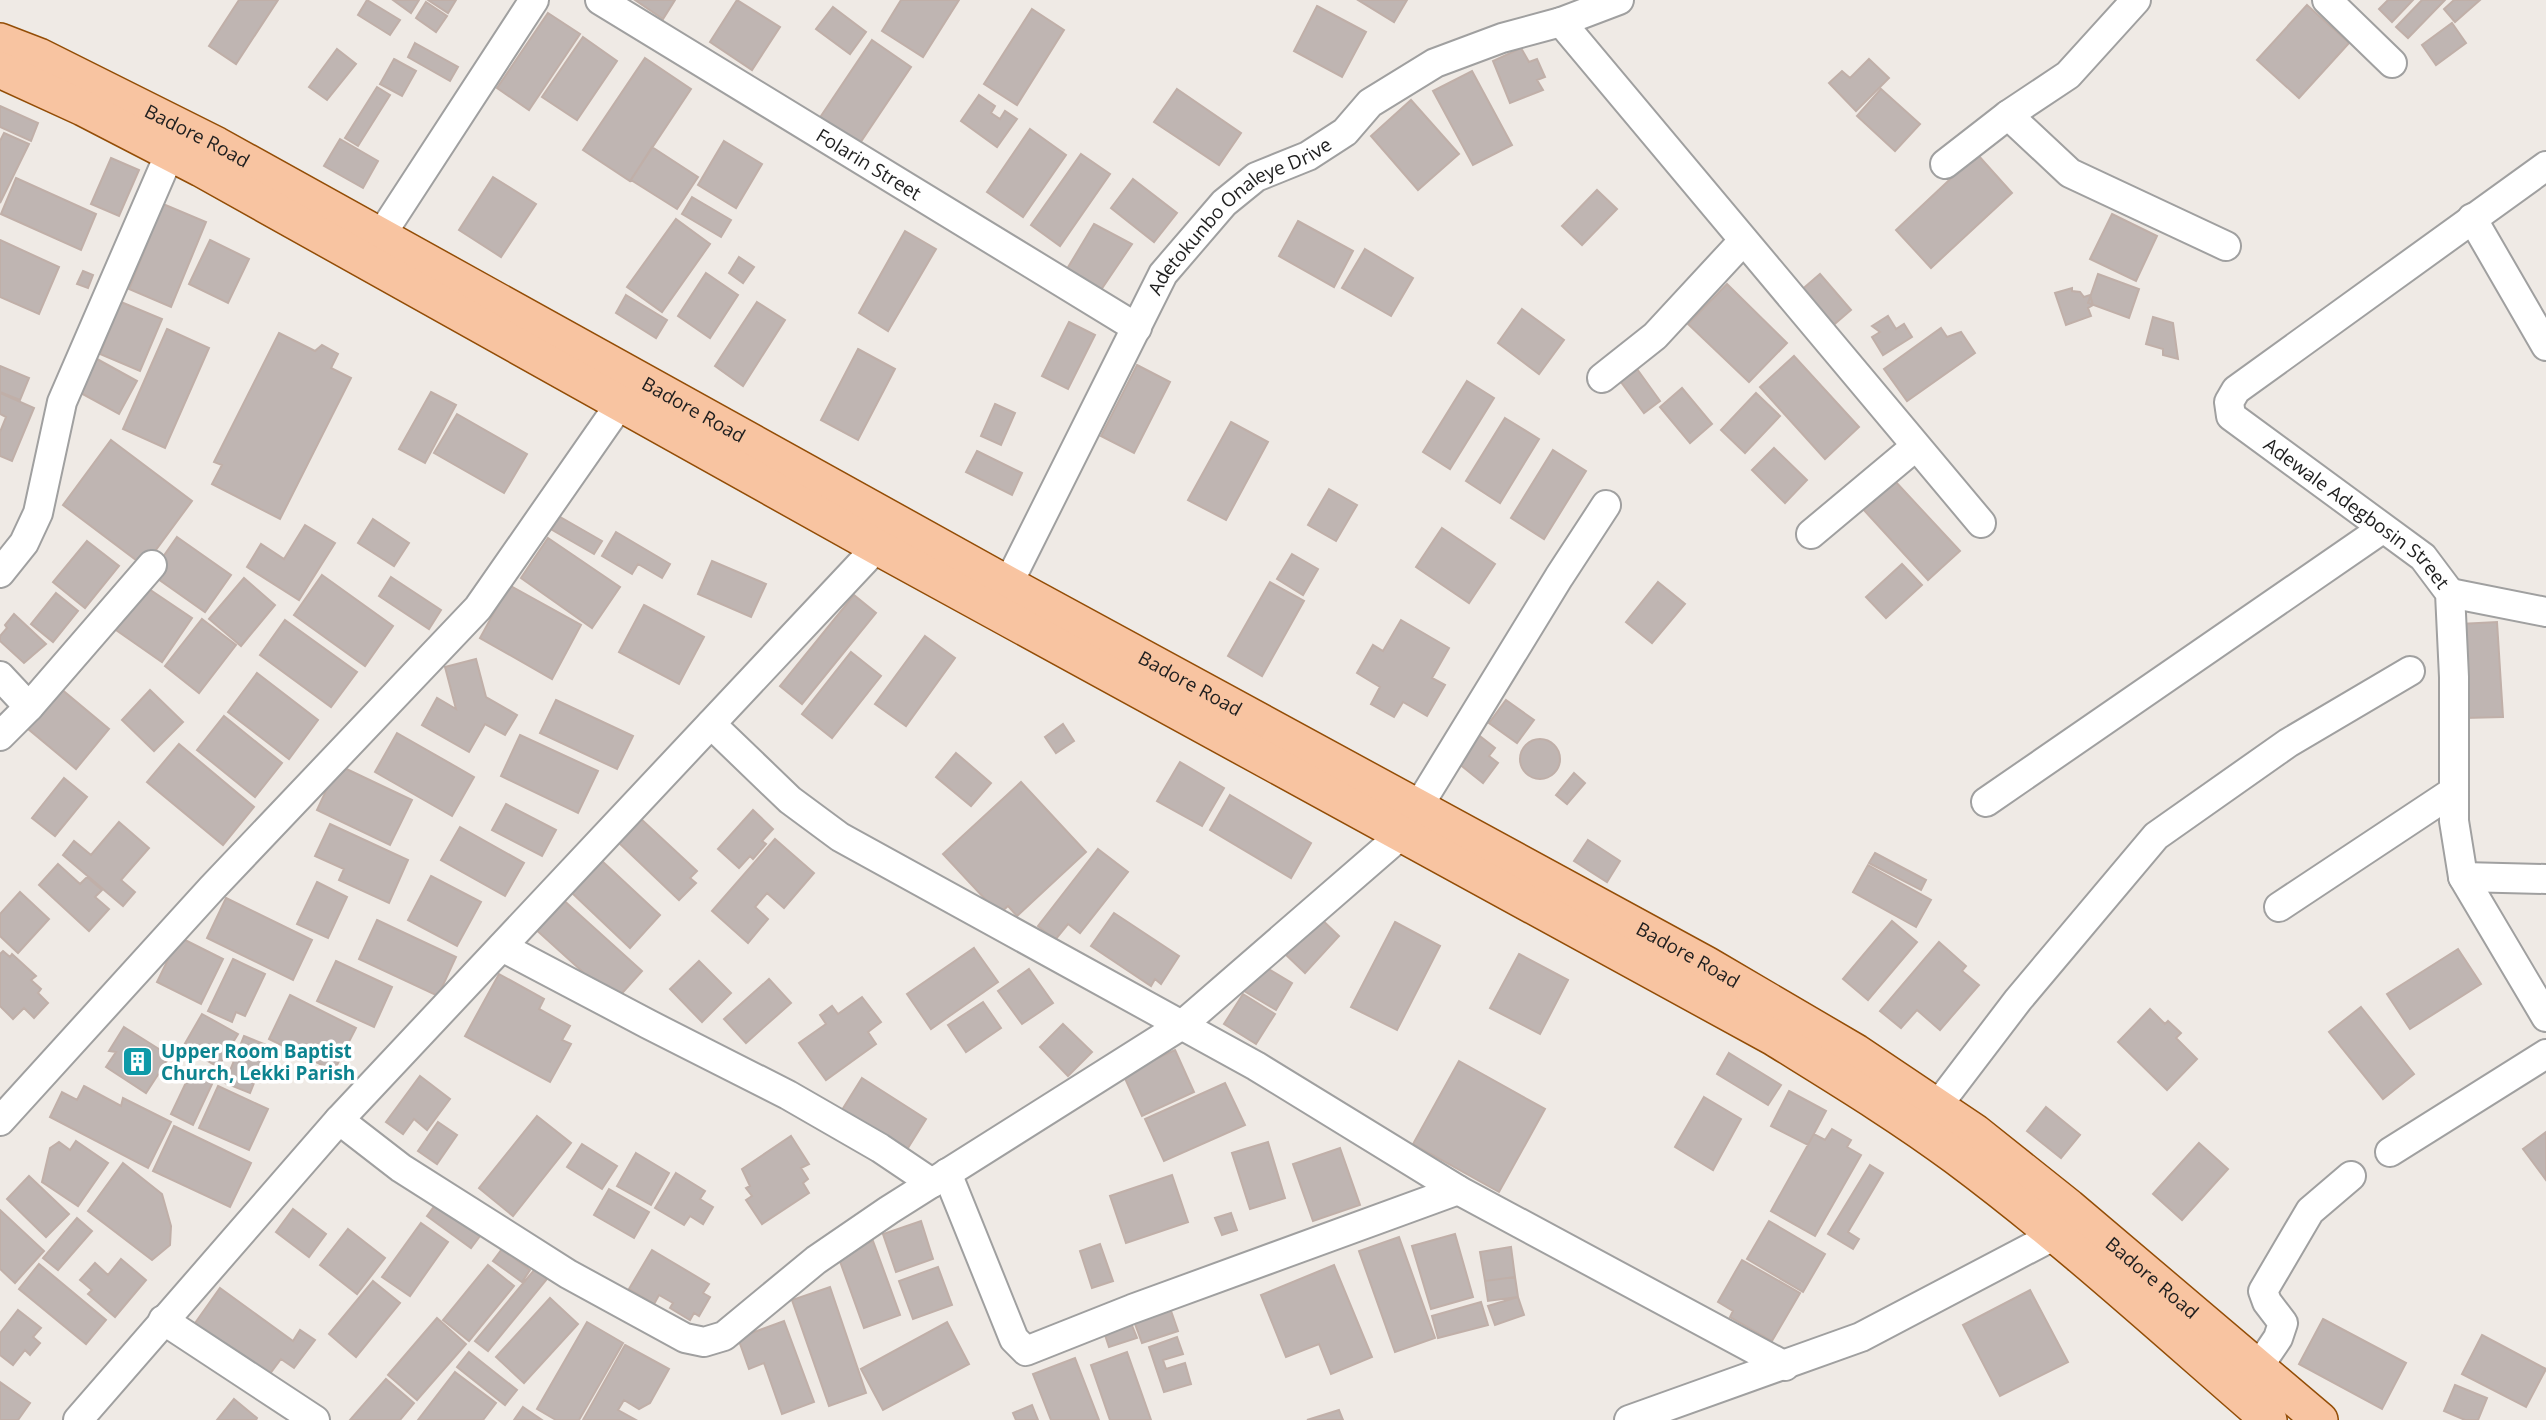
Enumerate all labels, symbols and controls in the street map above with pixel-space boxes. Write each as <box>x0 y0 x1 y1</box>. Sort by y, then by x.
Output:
street label: Badore Road <box>140 98 254 174</box>
street label: Folarin Street <box>811 122 927 206</box>
street label: Adetokunbo Onaleye Drive <box>1142 131 1336 299</box>
street label: Badore Road <box>637 370 750 449</box>
street label: Adewale Adegbosin Street <box>2259 431 2456 595</box>
street label: Badore Road <box>1134 644 1247 722</box>
street label: Badore Road <box>1632 916 1745 994</box>
place label: Upper Room Baptist Church, Lekki Parish <box>161 1038 355 1086</box>
building icon: Upper Room Baptist Church, Lekki Parish <box>121 1045 155 1079</box>
street label: Badore Road <box>2100 1231 2204 1325</box>

